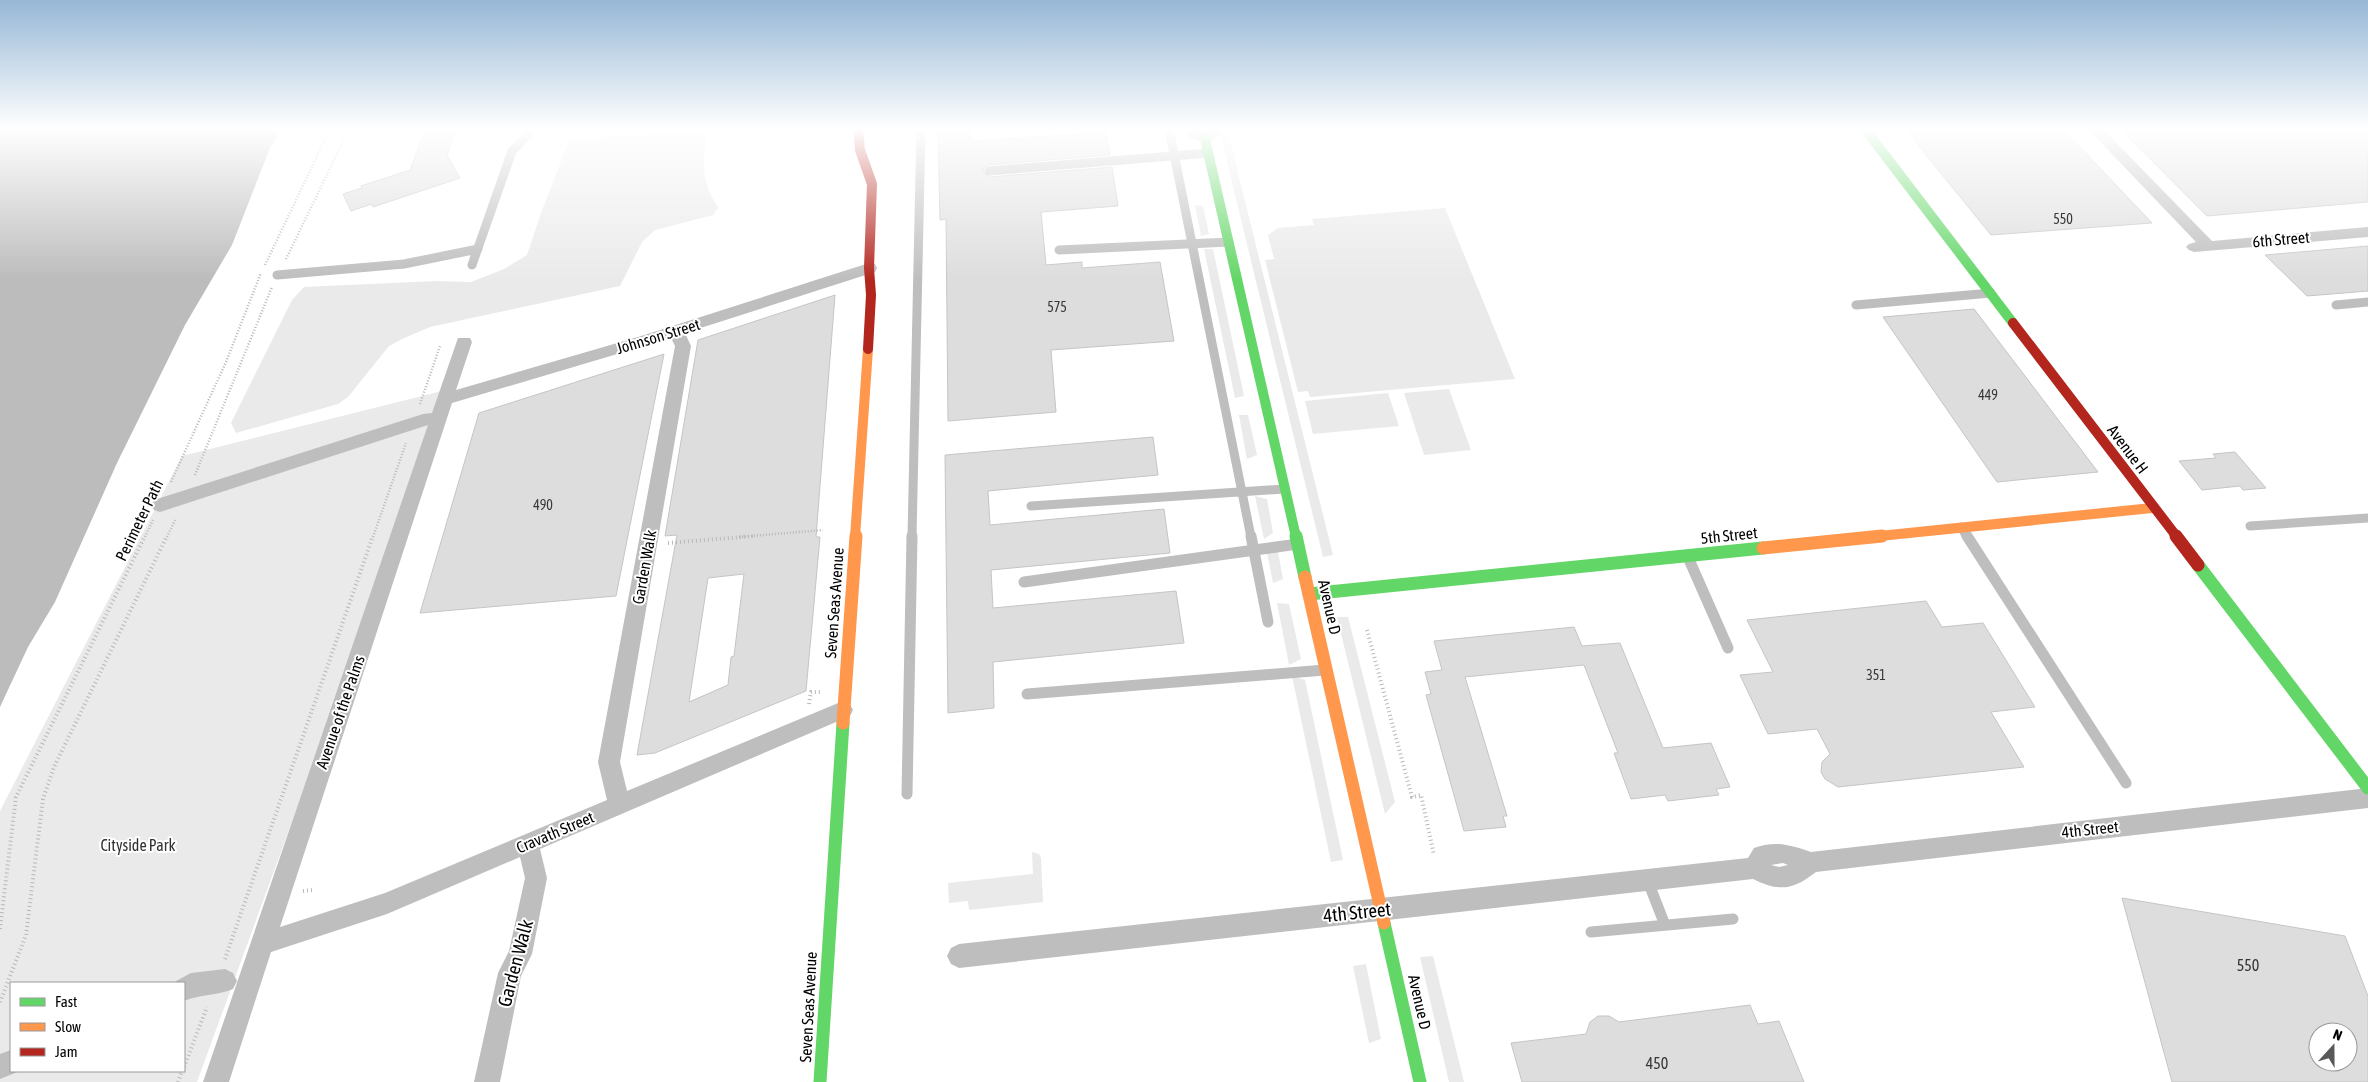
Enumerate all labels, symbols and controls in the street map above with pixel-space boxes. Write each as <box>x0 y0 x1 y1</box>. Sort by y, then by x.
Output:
house number: 550 <box>2053 211 2073 227</box>
street label: 6th Street <box>2252 228 2311 250</box>
house number: 575 <box>1047 299 1067 315</box>
street label: Johnson Street <box>614 315 702 357</box>
house number: 449 <box>1978 387 1998 403</box>
street label: Avenue H <box>2104 421 2152 477</box>
street label: Perimeter Path <box>112 476 166 564</box>
house number: 490 <box>533 497 553 513</box>
street label: 5th Street <box>1700 523 1759 547</box>
street label: Garden Walk <box>629 528 659 606</box>
street label: Seven Seas Avenue <box>821 547 847 659</box>
street label: Avenue D <box>1315 578 1345 636</box>
street label: Avenue of the Palms <box>312 653 368 771</box>
house number: 351 <box>1866 667 1886 683</box>
street label: Cravath Street <box>513 807 597 856</box>
street label: 4th Street <box>2061 817 2120 841</box>
park label: Cityside Park <box>100 836 176 855</box>
street label: 4th Street <box>1322 898 1392 926</box>
street label: Garden Walk <box>493 916 537 1009</box>
street label: Seven Seas Avenue <box>796 951 820 1063</box>
house number: 550 <box>2237 956 2259 974</box>
street label: Avenue D <box>1405 973 1435 1031</box>
legend <box>10 982 185 1072</box>
text: Fast <box>55 993 77 1010</box>
text: Slow <box>55 1018 81 1035</box>
north arrow <box>2308 1022 2358 1072</box>
text: N <box>2331 1026 2344 1044</box>
text: Jam <box>55 1043 78 1060</box>
house number: 450 <box>1646 1054 1668 1072</box>

